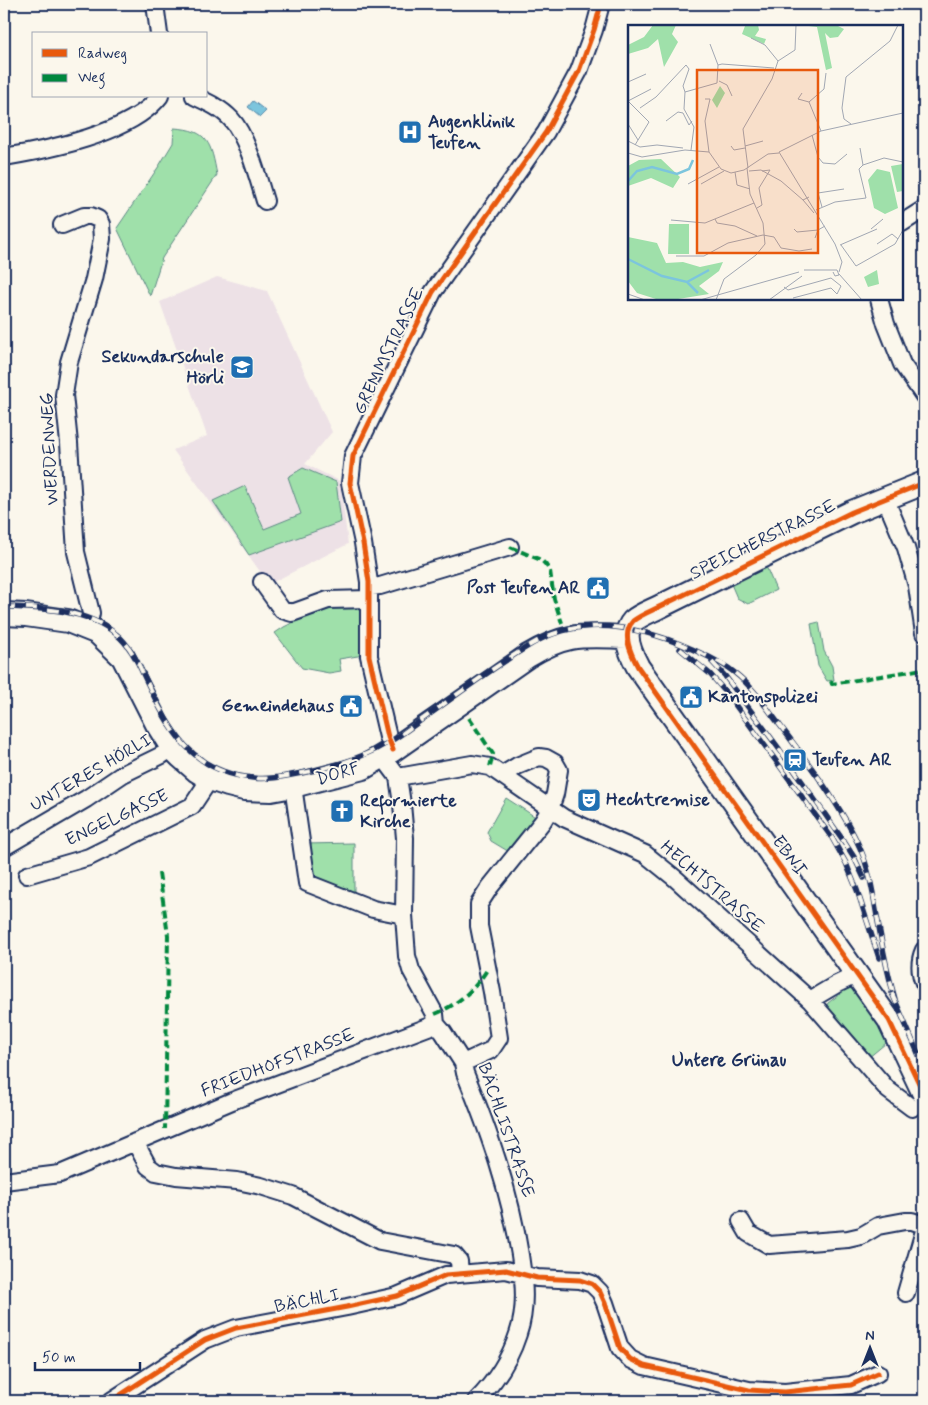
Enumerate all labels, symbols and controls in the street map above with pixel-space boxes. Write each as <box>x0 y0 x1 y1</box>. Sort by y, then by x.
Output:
inset map <box>628 25 903 300</box>
legend <box>32 32 208 98</box>
text: Radweg <box>78 44 127 64</box>
text: Weg <box>78 68 105 89</box>
place label: Augenklinik Teufen <box>428 110 516 155</box>
hospital icon: Augenklinik Teufen <box>397 119 423 145</box>
street label: GREMMSTRASSE <box>348 283 430 418</box>
place label: Sekundarschule Hörli <box>101 345 224 390</box>
school or university icon: Sekundarschule Hörli <box>229 354 255 380</box>
street label: WERDENWEG <box>35 392 65 506</box>
street label: SPEICHERSTRASSE <box>686 494 840 586</box>
public building icon: Post Teufen AR <box>585 575 611 601</box>
place label: Post Teufen AR <box>467 576 580 600</box>
public building icon: Kantonspolizei <box>678 684 704 710</box>
place label: Kantonspolizei <box>708 685 818 709</box>
public building icon: Gemeindehaus <box>338 693 364 719</box>
place label: Gemeindehaus <box>222 694 334 718</box>
street label: UNTERES HÖRLI <box>26 728 156 818</box>
station icon: Teufen AR <box>782 747 808 773</box>
place label: Teufen AR <box>812 748 892 772</box>
street label: DORF <box>313 756 363 792</box>
street label: ENGELGASSE <box>61 784 173 852</box>
theatre icon: Hechtremise <box>576 787 602 813</box>
place label: Hechtremise <box>606 788 710 812</box>
place label: Reformierte Kirche <box>360 789 457 834</box>
church icon: Reformierte Kirche <box>329 798 355 824</box>
street label: EBNI <box>766 831 812 881</box>
street label: HECHTSTRASSE <box>655 835 769 939</box>
street label: FRIEDHOFSTRASSE <box>198 1023 358 1103</box>
district label: Untere Grünau <box>672 1048 787 1073</box>
street label: BÄCHLISTRASSE <box>472 1059 540 1201</box>
street label: BÄCHLI <box>272 1283 342 1319</box>
north arrow <box>846 1322 896 1372</box>
text: N <box>865 1327 875 1345</box>
scale bar <box>35 1340 140 1372</box>
text: 50 m <box>42 1348 76 1368</box>

